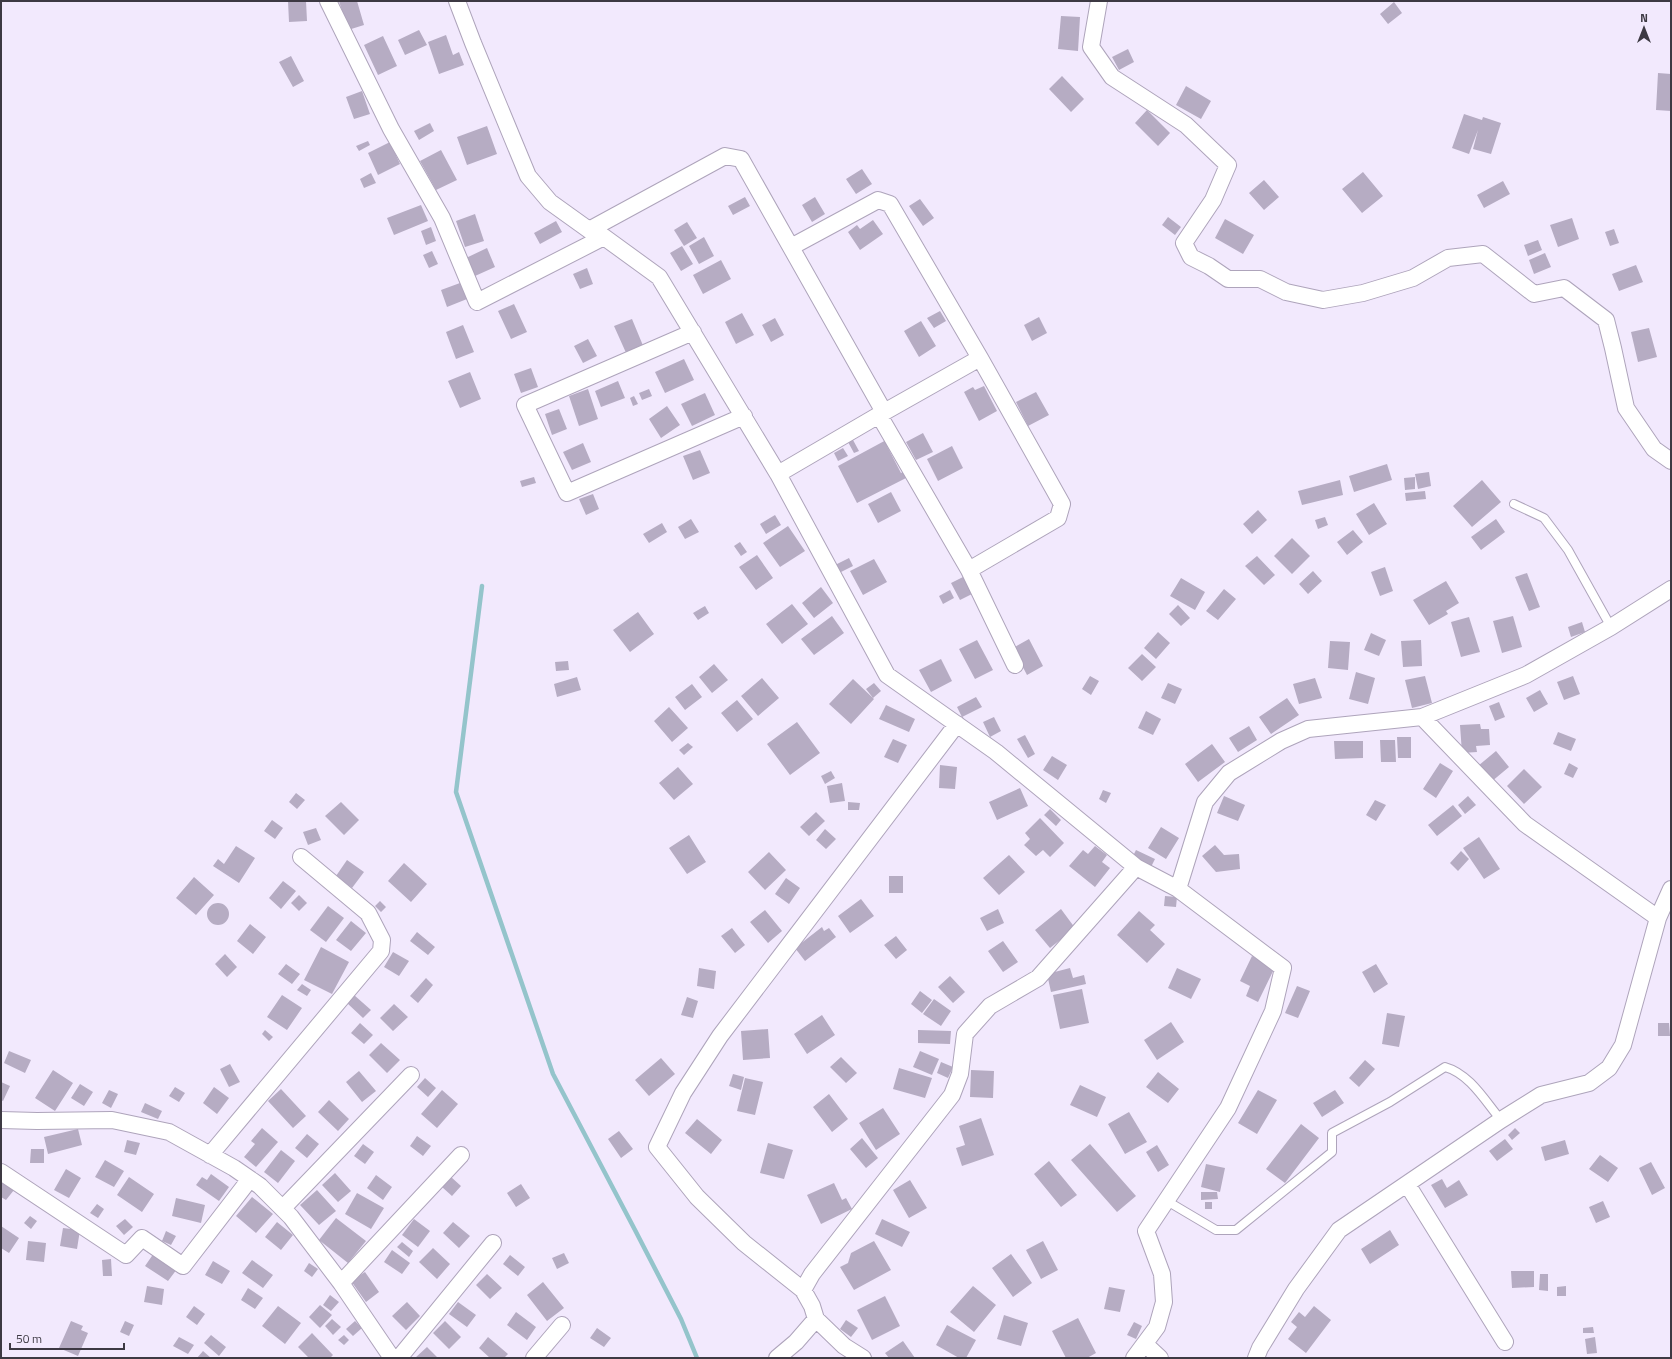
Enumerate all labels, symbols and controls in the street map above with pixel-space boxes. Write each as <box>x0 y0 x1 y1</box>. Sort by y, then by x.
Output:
north arrow <box>1624 8 1664 48</box>
text: N <box>1640 10 1648 26</box>
scale bar <box>10 1325 124 1351</box>
text: 50 m <box>16 1329 42 1348</box>

